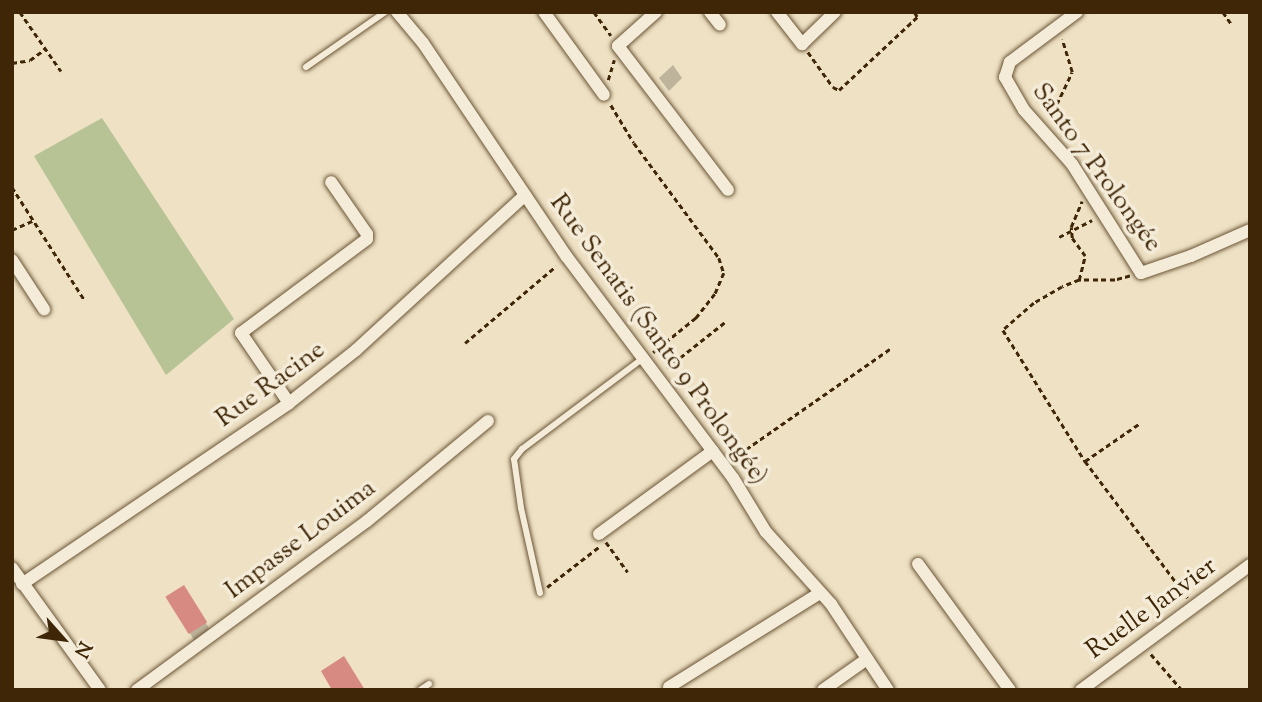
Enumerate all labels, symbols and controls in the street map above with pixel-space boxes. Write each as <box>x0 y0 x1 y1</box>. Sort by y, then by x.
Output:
street label: Santo 7 Prolongée <box>1024 78 1168 258</box>
street label: Rue Senatis (Santo 9 Prolongée) <box>542 189 774 491</box>
street label: Rue Racine <box>210 335 332 435</box>
street label: Impasse Louima <box>220 473 382 607</box>
street label: Ruelle Janvier <box>1081 551 1223 667</box>
north arrow <box>28 604 98 674</box>
text: N <box>67 636 97 662</box>

